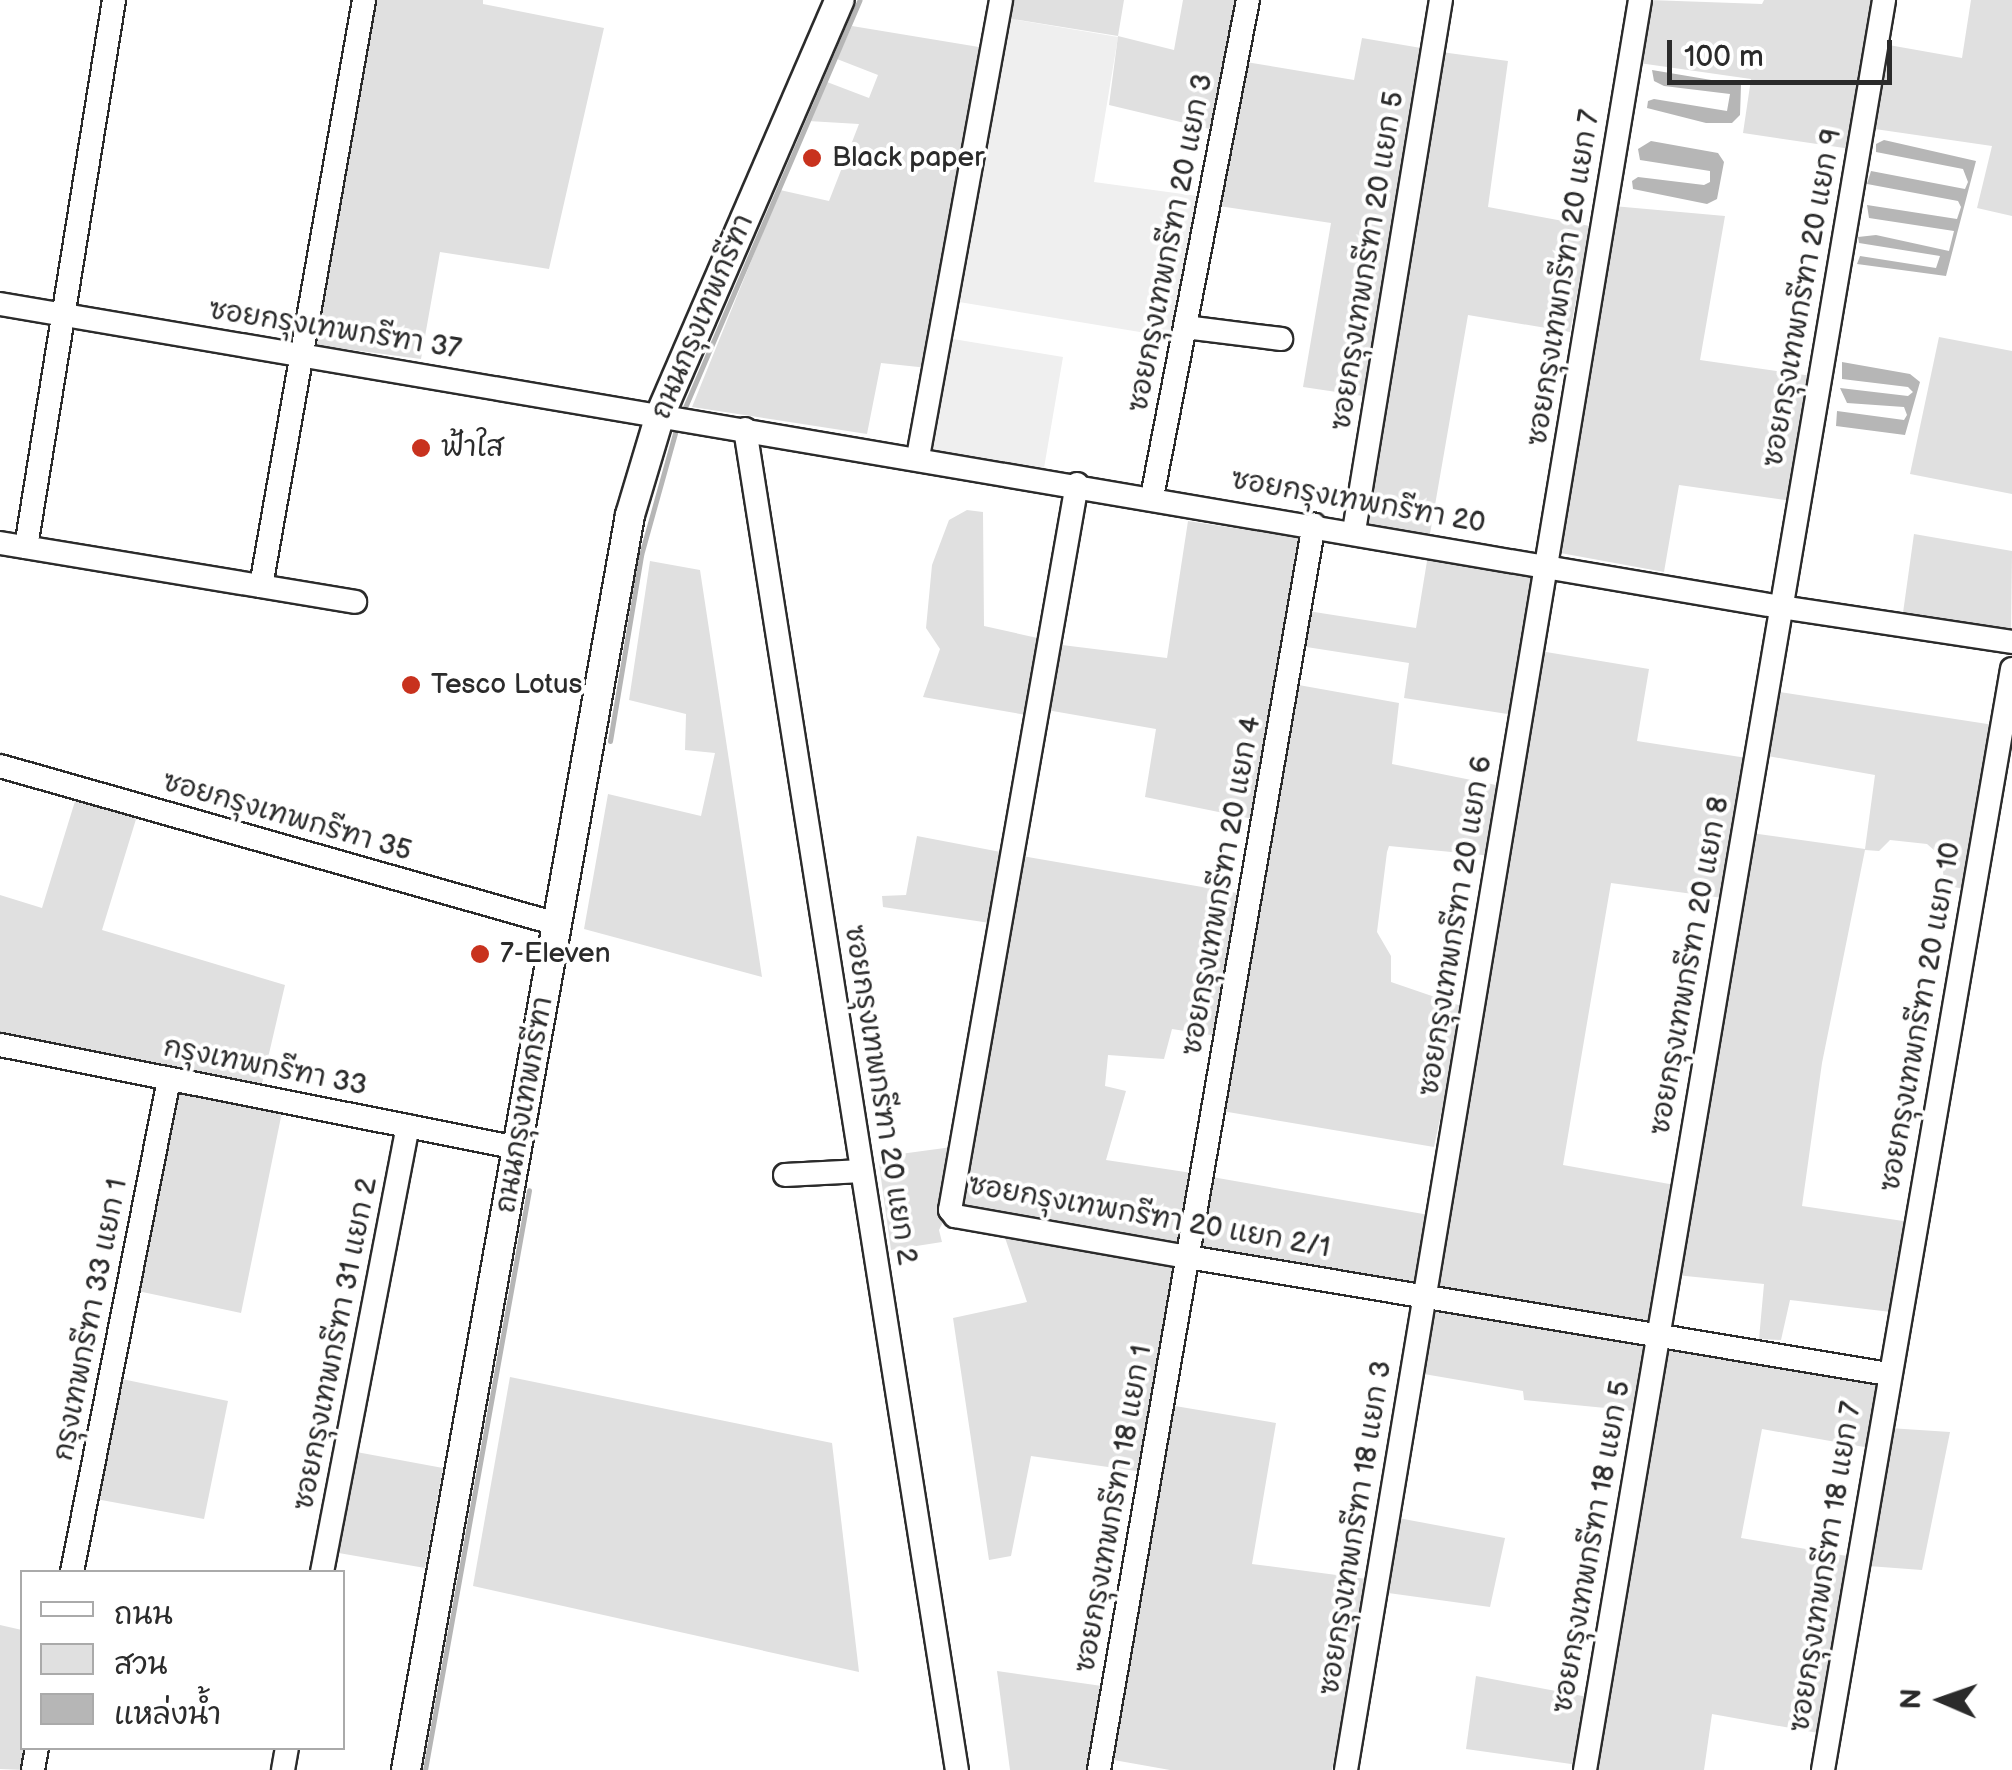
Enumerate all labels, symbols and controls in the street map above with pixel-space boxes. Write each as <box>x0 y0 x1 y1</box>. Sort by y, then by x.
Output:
scale bar <box>1672 20 1897 82</box>
text: 100 m <box>1684 39 1764 75</box>
street label: ซอยกรุงเทพกรีฑา 20 แยก 3 <box>1122 71 1220 415</box>
street label: ซอยกรุงเทพกรีฑา 20 แยก 5 <box>1325 89 1411 433</box>
street label: ซอยกรุงเทพกรีฑา 20 แยก 7 <box>1521 107 1607 449</box>
street label: ซอยกรุงเทพกรีฑา 20 แยก 9 <box>1757 126 1849 470</box>
place label: Black paper <box>832 141 984 175</box>
marker: Black paper <box>801 147 823 169</box>
street label: ถนนกรุงเทพกรีฑา <box>645 210 761 424</box>
street label: ซอยกรุงเทพกรีฑา 37 <box>206 293 464 367</box>
place label: ฟ้าใส <box>441 431 503 465</box>
marker: ฟ้าใส <box>410 437 432 459</box>
street label: ซอยกรุงเทพกรีฑา 20 <box>1228 463 1488 541</box>
place label: Tesco Lotus <box>431 668 582 702</box>
marker: Tesco Lotus <box>400 674 422 696</box>
street label: ซอยกรุงเทพกรีฑา 20 แยก 4 <box>1176 714 1268 1058</box>
street label: ซอยกรุงเทพกรีฑา 20 แยก 6 <box>1413 754 1499 1098</box>
street label: ซอยกรุงเทพกรีฑา 35 <box>159 765 415 869</box>
street label: ซอยกรุงเทพกรีฑา 20 แยก 8 <box>1644 794 1736 1138</box>
street label: ซอยกรุงเทพกรีฑา 20 แยก 10 <box>1874 840 1968 1194</box>
street label: ซอยกรุงเทพกรีฑา 20 แยก 2 <box>837 923 923 1267</box>
place label: 7-Eleven <box>500 937 610 971</box>
marker: 7-Eleven <box>469 943 491 965</box>
street label: ถนนกรุงเทพกรีฑา <box>489 994 561 1216</box>
street label: กรุงเทพกรีฑา 33 <box>160 1031 370 1103</box>
street label: ซอยกรุงเทพกรีฑา 20 แยก 2/1 <box>965 1169 1333 1265</box>
street label: ซอยกรุงเทพกรีฑา 31 แยก 2 <box>287 1175 385 1513</box>
street label: กรุงเทพกรีฑา 33 แยก 1 <box>47 1176 135 1464</box>
street label: ซอยกรุงเทพกรีฑา 18 แยก 1 <box>1069 1343 1159 1675</box>
street label: ซอยกรุงเทพกรีฑา 18 แยก 3 <box>1313 1358 1399 1698</box>
street label: ซอยกรุงเทพกรีฑา 18 แยก 5 <box>1546 1378 1638 1716</box>
street label: ซอยกรุงเทพกรีฑา 18 แยก 7 <box>1783 1399 1869 1735</box>
legend <box>20 1570 345 1750</box>
text: ถนน <box>114 1597 173 1633</box>
text: สวน <box>114 1647 168 1683</box>
north arrow <box>1892 1650 1992 1750</box>
text: N <box>1895 1688 1928 1710</box>
text: แหล่งน้ำ <box>114 1697 221 1733</box>

